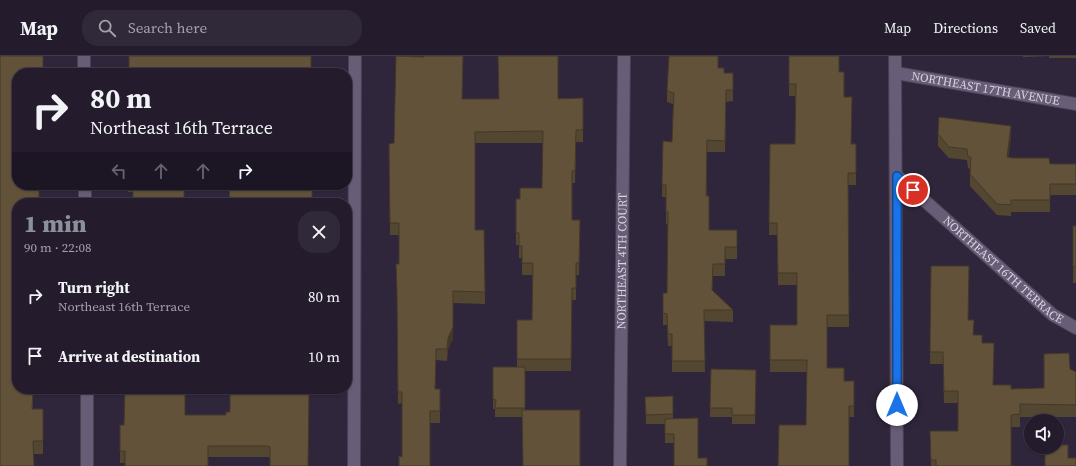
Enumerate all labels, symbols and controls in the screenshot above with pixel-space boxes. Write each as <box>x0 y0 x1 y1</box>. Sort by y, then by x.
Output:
search box <box>82 10 362 46</box>
text: Map <box>20 15 58 41</box>
icon: search <box>96 17 118 39</box>
text: Search here <box>128 17 207 38</box>
text: Map <box>884 18 911 38</box>
text: Directions <box>933 18 998 38</box>
text: Saved <box>1020 18 1056 38</box>
street label: NORTHEAST 17TH AVENUE <box>910 68 1061 109</box>
text: 80 m <box>90 79 152 117</box>
icon: right <box>24 84 76 136</box>
text: Northeast 16th Terrace <box>90 115 273 140</box>
icon: left <box>108 160 130 182</box>
icon: ahead <box>150 160 172 182</box>
icon: ahead <box>192 160 214 182</box>
icon: right <box>234 160 256 182</box>
pin <box>896 173 930 207</box>
icon: arrive <box>902 179 924 201</box>
street label: NORTHEAST 4TH COURT <box>613 192 631 329</box>
text: 1 min <box>24 207 87 240</box>
button: close <box>298 211 340 253</box>
street label: NORTHEAST 16TH TERRACE <box>939 213 1067 327</box>
text: 90 m · 22:08 <box>24 239 92 256</box>
text: Turn right <box>58 277 130 298</box>
icon: right <box>24 285 46 307</box>
text: 80 m <box>308 286 340 307</box>
text: Northeast 16th Terrace <box>58 298 190 315</box>
icon: arrive <box>24 345 46 367</box>
text: Arrive at destination <box>58 346 200 367</box>
text: 10 m <box>308 346 340 367</box>
position arrow <box>876 384 918 426</box>
map controls <box>1024 414 1064 454</box>
button: sound <box>1024 414 1064 454</box>

